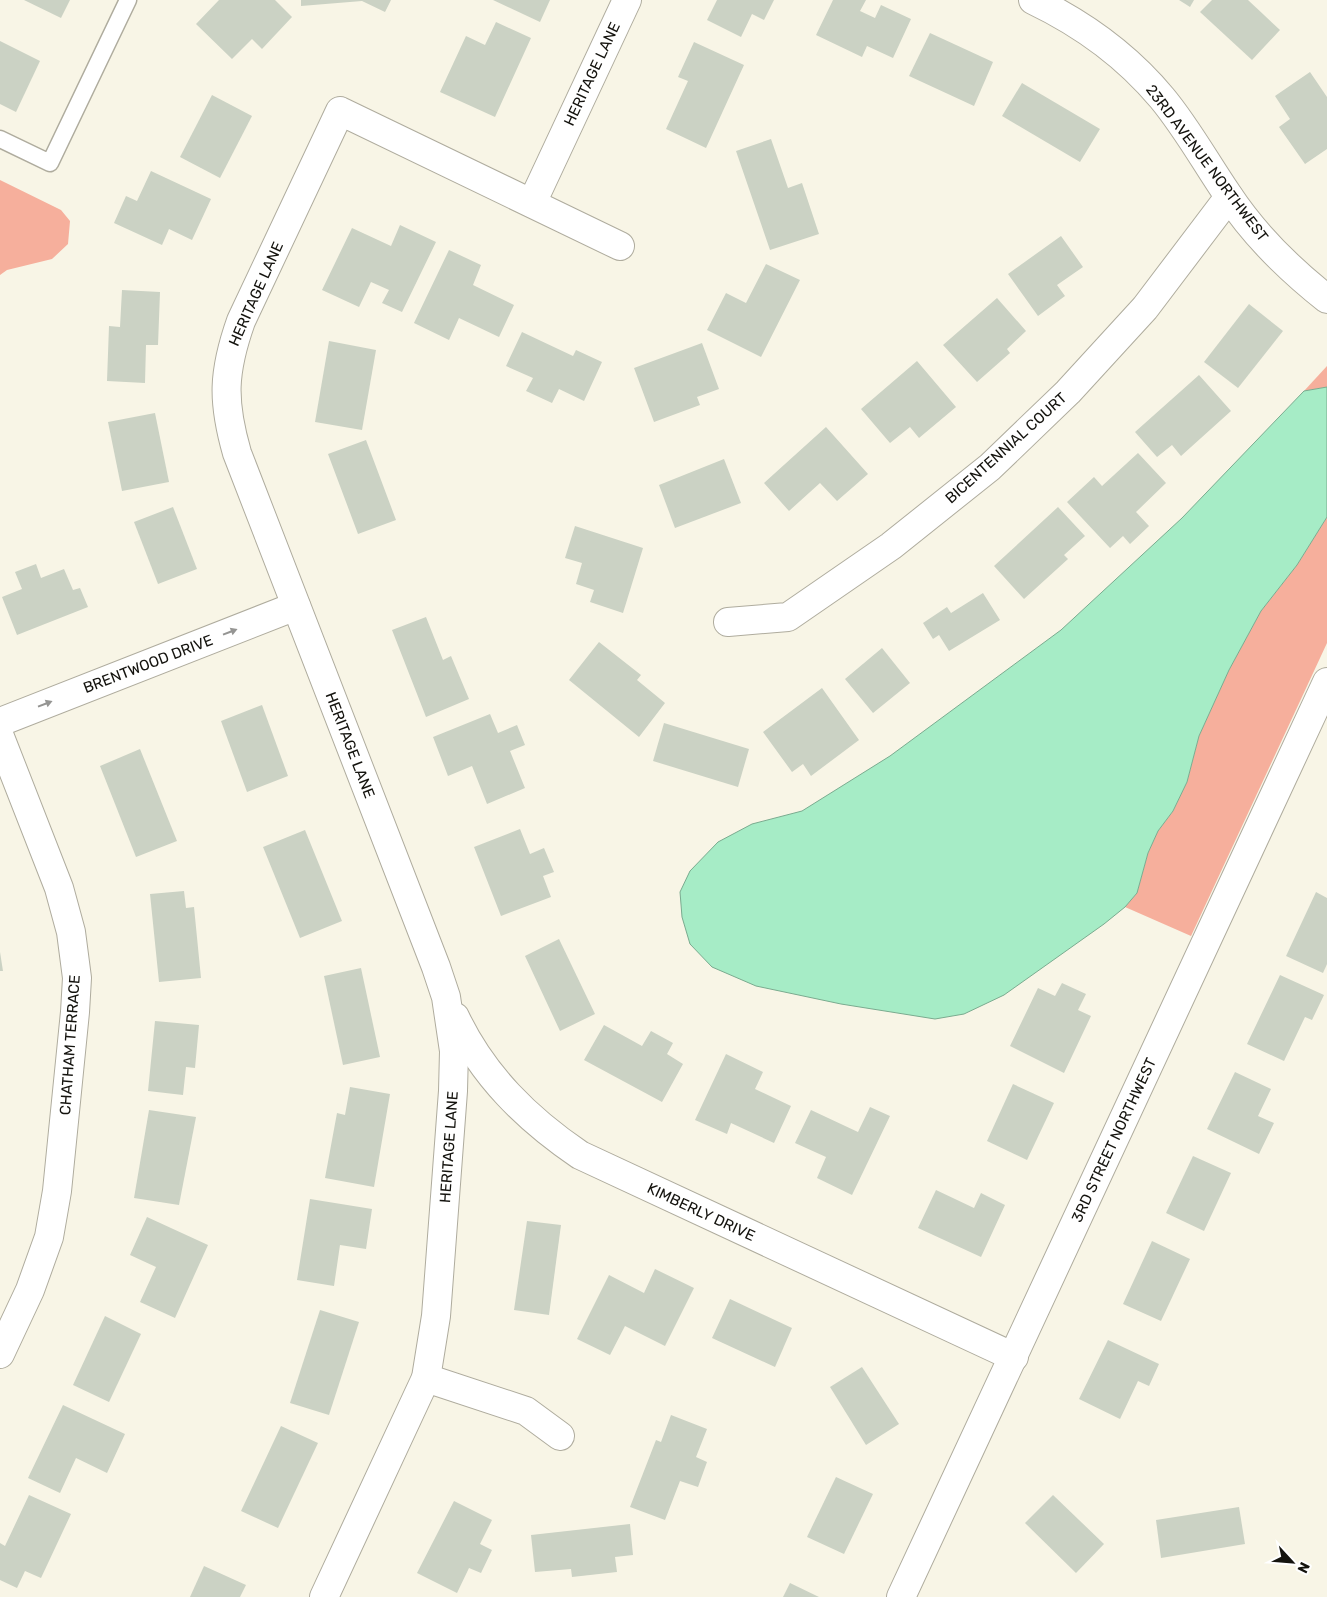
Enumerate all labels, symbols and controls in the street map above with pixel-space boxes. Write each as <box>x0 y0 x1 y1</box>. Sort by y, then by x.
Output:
street label: HERITAGE LANE <box>560 19 624 129</box>
street label: 23RD AVENUE NORTHWEST <box>1142 81 1272 245</box>
street label: HERITAGE LANE <box>225 239 287 349</box>
street label: BICENTENNIAL COURT <box>942 389 1071 507</box>
one-way arrow <box>222 628 237 636</box>
street label: BRENTWOOD DRIVE <box>81 631 215 697</box>
street label: HERITAGE LANE <box>322 689 378 801</box>
one-way arrow <box>38 700 53 707</box>
street label: CHATHAM TERRACE <box>56 974 84 1116</box>
street label: 3RD STREET NORTHWEST <box>1068 1055 1160 1225</box>
street label: HERITAGE LANE <box>436 1090 462 1204</box>
street label: KIMBERLY DRIVE <box>644 1179 758 1245</box>
north arrow <box>1267 1537 1317 1587</box>
text: N <box>1293 1559 1313 1576</box>

